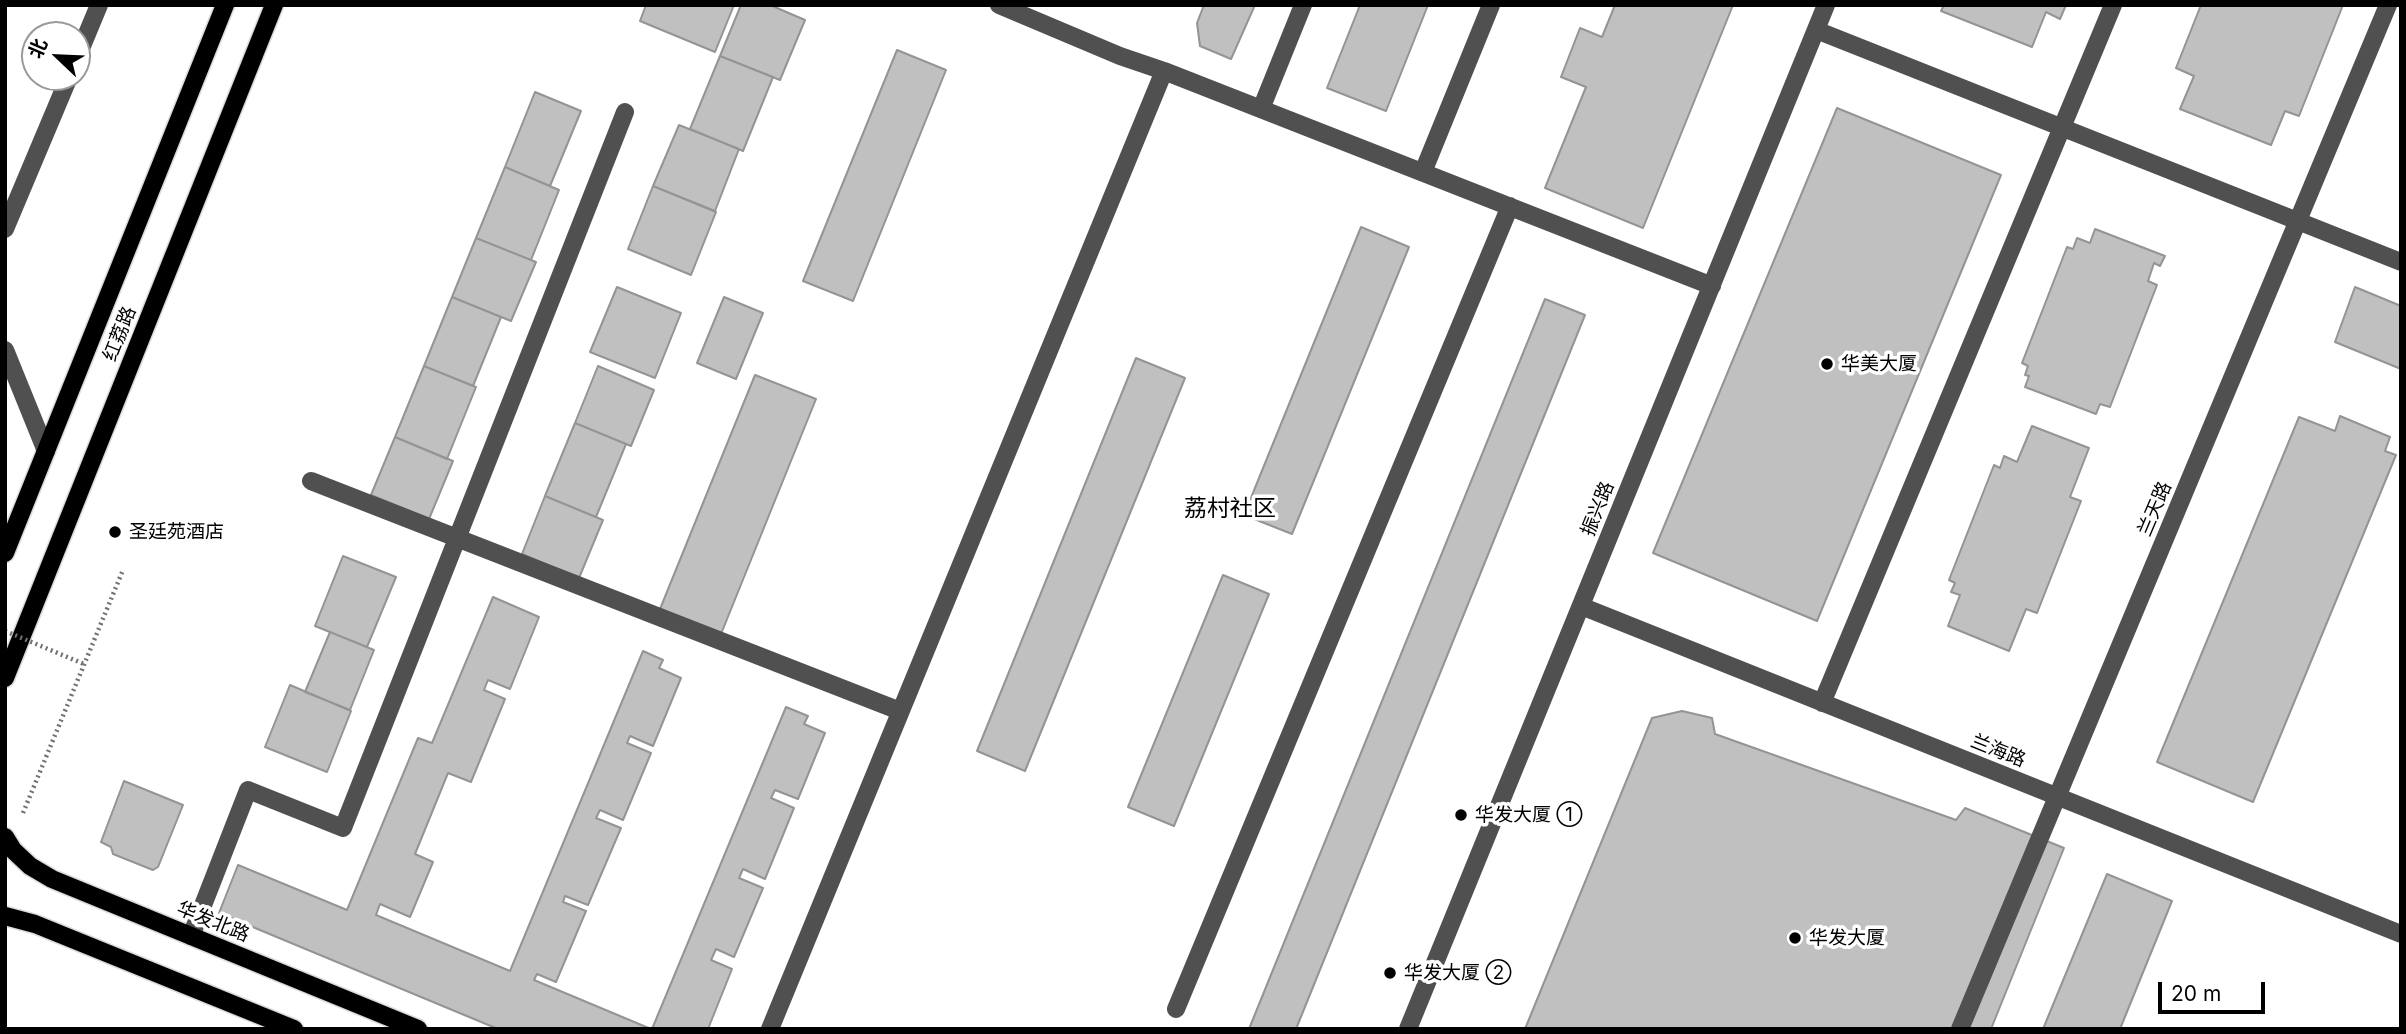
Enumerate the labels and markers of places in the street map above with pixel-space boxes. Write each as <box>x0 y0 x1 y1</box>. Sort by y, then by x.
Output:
place label: 华美大厦 <box>1841 353 1917 375</box>
marker: 华美大厦 <box>1819 356 1835 372</box>
place label: 圣廷苑酒店 <box>129 521 224 543</box>
marker: 圣廷苑酒店 <box>107 524 123 540</box>
place label: 华发大厦 ① <box>1475 804 1583 826</box>
marker: 华发大厦 ① <box>1453 807 1469 823</box>
place label: 华发大厦 <box>1809 927 1885 949</box>
marker: 华发大厦 <box>1787 930 1803 946</box>
place label: 华发大厦 ② <box>1404 962 1512 984</box>
marker: 华发大厦 ② <box>1382 965 1398 981</box>

